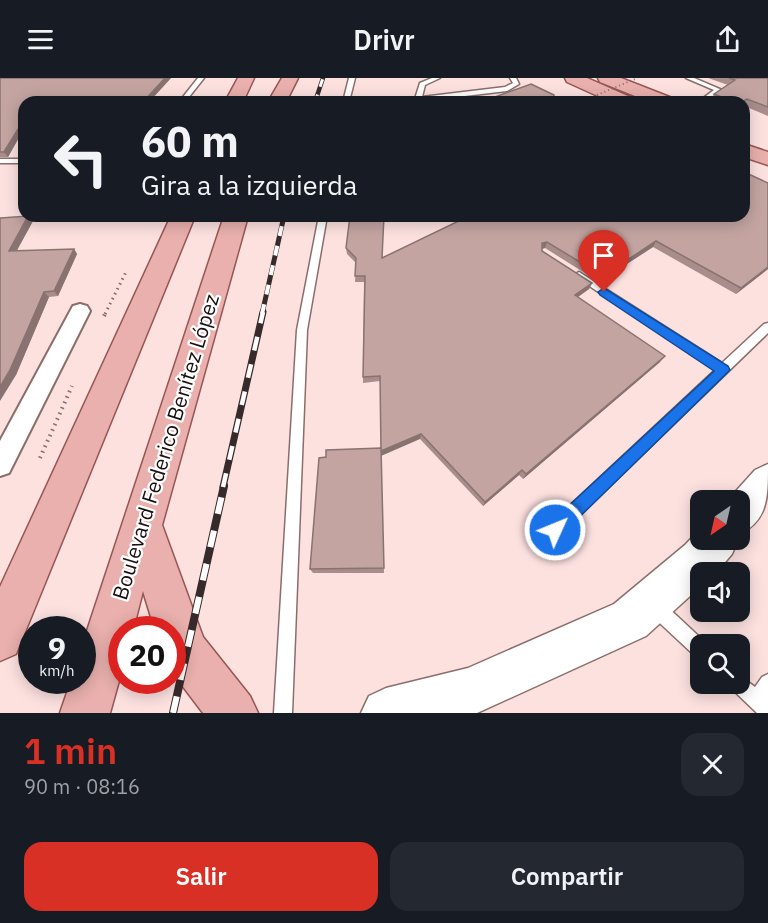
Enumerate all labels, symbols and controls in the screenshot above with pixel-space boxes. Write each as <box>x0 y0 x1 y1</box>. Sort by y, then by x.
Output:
text: Drivr <box>353 22 415 57</box>
icon: menu <box>24 23 57 56</box>
icon: share <box>711 23 744 56</box>
text: 60 m <box>141 114 239 169</box>
icon: left <box>42 120 120 198</box>
text: Gira a la izquierda <box>141 167 357 202</box>
pin <box>578 230 629 292</box>
icon: arrive <box>587 239 620 272</box>
street label: Boulevard Federico Benítez López <box>105 290 225 603</box>
north arrow <box>690 490 750 550</box>
map controls <box>690 490 750 694</box>
position arrow <box>523 498 587 562</box>
button: sound <box>690 562 750 622</box>
speed limit sign: 20 <box>108 616 186 694</box>
text: 9 <box>48 628 66 667</box>
button: search <box>690 634 750 694</box>
text: km/h <box>39 661 75 680</box>
text: 1 min <box>24 727 117 774</box>
button: close <box>681 733 744 796</box>
text: 90 m · 08:16 <box>24 773 140 800</box>
button: Salir <box>24 842 378 911</box>
button: Compartir <box>390 842 744 911</box>

